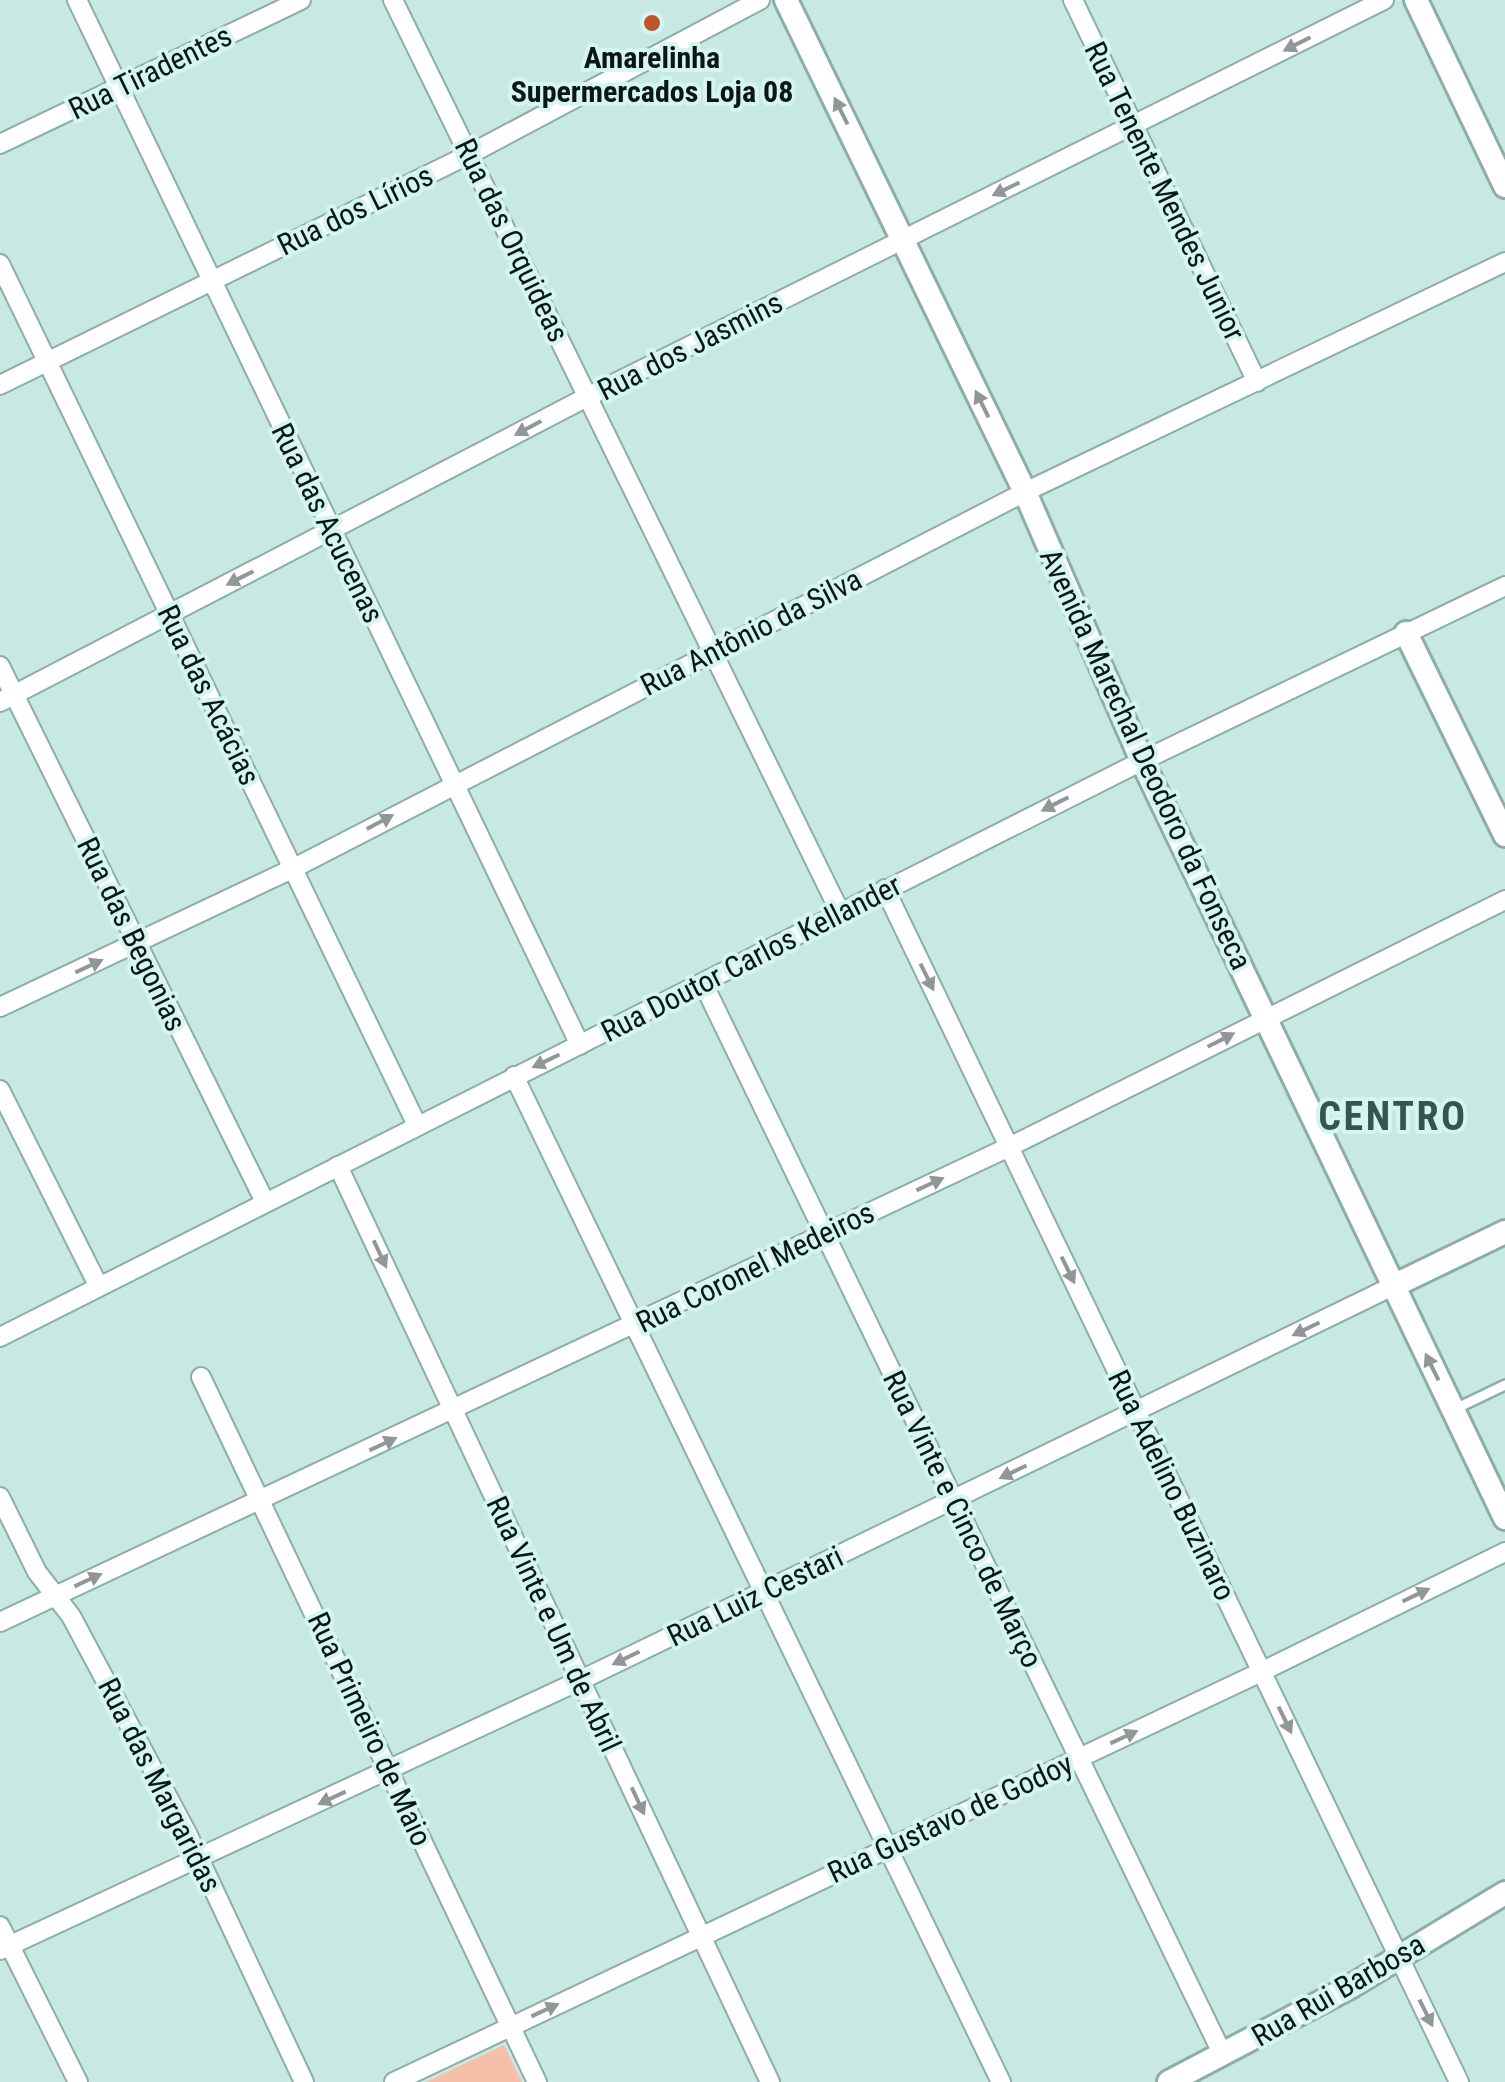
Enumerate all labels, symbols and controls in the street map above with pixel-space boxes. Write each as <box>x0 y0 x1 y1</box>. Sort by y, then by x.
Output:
marker: Amarelinha Supermercados Loja 08 <box>641 12 663 34</box>
street label: Rua Tiradentes <box>63 18 237 126</box>
one-way arrow <box>1283 35 1312 52</box>
street label: Rua Tenente Mendes Junior <box>1077 36 1253 346</box>
place label: Amarelinha Supermercados Loja 08 <box>511 40 793 109</box>
one-way arrow <box>832 97 849 126</box>
street label: Rua das Orquideas <box>448 133 576 347</box>
street label: Rua dos Lírios <box>272 157 438 263</box>
one-way arrow <box>992 180 1021 197</box>
street label: Rua dos Jasmins <box>592 284 788 408</box>
one-way arrow <box>974 389 991 418</box>
street label: Rua das Acucenas <box>265 418 391 628</box>
one-way arrow <box>513 419 542 436</box>
street label: Avenida Marechal Deodoro da Fonseca <box>1033 543 1259 975</box>
street label: Rua Antônio da Silva <box>635 561 867 703</box>
one-way arrow <box>225 570 254 587</box>
street label: Rua das Acácias <box>150 599 268 791</box>
one-way arrow <box>1040 795 1069 812</box>
one-way arrow <box>365 814 394 831</box>
street label: Rua das Begonias <box>70 831 194 1037</box>
street label: Rua Doutor Carlos Kellander <box>595 867 907 1049</box>
one-way arrow <box>75 958 104 975</box>
one-way arrow <box>918 963 935 992</box>
one-way arrow <box>1206 1032 1235 1049</box>
one-way arrow <box>531 1052 560 1069</box>
district label: CENTRO <box>1318 1093 1468 1140</box>
one-way arrow <box>915 1176 944 1192</box>
street label: Rua Coronel Medeiros <box>630 1194 880 1340</box>
one-way arrow <box>371 1240 388 1269</box>
one-way arrow <box>1060 1255 1077 1284</box>
one-way arrow <box>1291 1321 1320 1338</box>
one-way arrow <box>1424 1352 1441 1381</box>
street label: Rua Adelino Buzinaro <box>1101 1364 1243 1606</box>
street label: Rua Vinte e Cinco de Março <box>876 1365 1050 1673</box>
one-way arrow <box>369 1436 398 1453</box>
one-way arrow <box>998 1463 1027 1480</box>
street label: Rua Vinte e Um de Abril <box>479 1491 629 1757</box>
street label: Rua Luiz Cestari <box>662 1538 848 1654</box>
one-way arrow <box>74 1572 103 1589</box>
one-way arrow <box>1402 1587 1431 1604</box>
street label: Rua Primeiro de Maio <box>301 1607 439 1851</box>
one-way arrow <box>611 1650 640 1667</box>
street label: Rua das Margaridas <box>91 1672 229 1898</box>
one-way arrow <box>1276 1706 1293 1735</box>
one-way arrow <box>1109 1728 1138 1745</box>
street label: Rua Gustavo de Godoy <box>822 1746 1078 1890</box>
one-way arrow <box>630 1787 647 1816</box>
one-way arrow <box>317 1789 346 1806</box>
street label: Rua Rui Barbosa <box>1245 1926 1431 2054</box>
one-way arrow <box>1417 1999 1434 2028</box>
one-way arrow <box>531 2002 560 2019</box>

